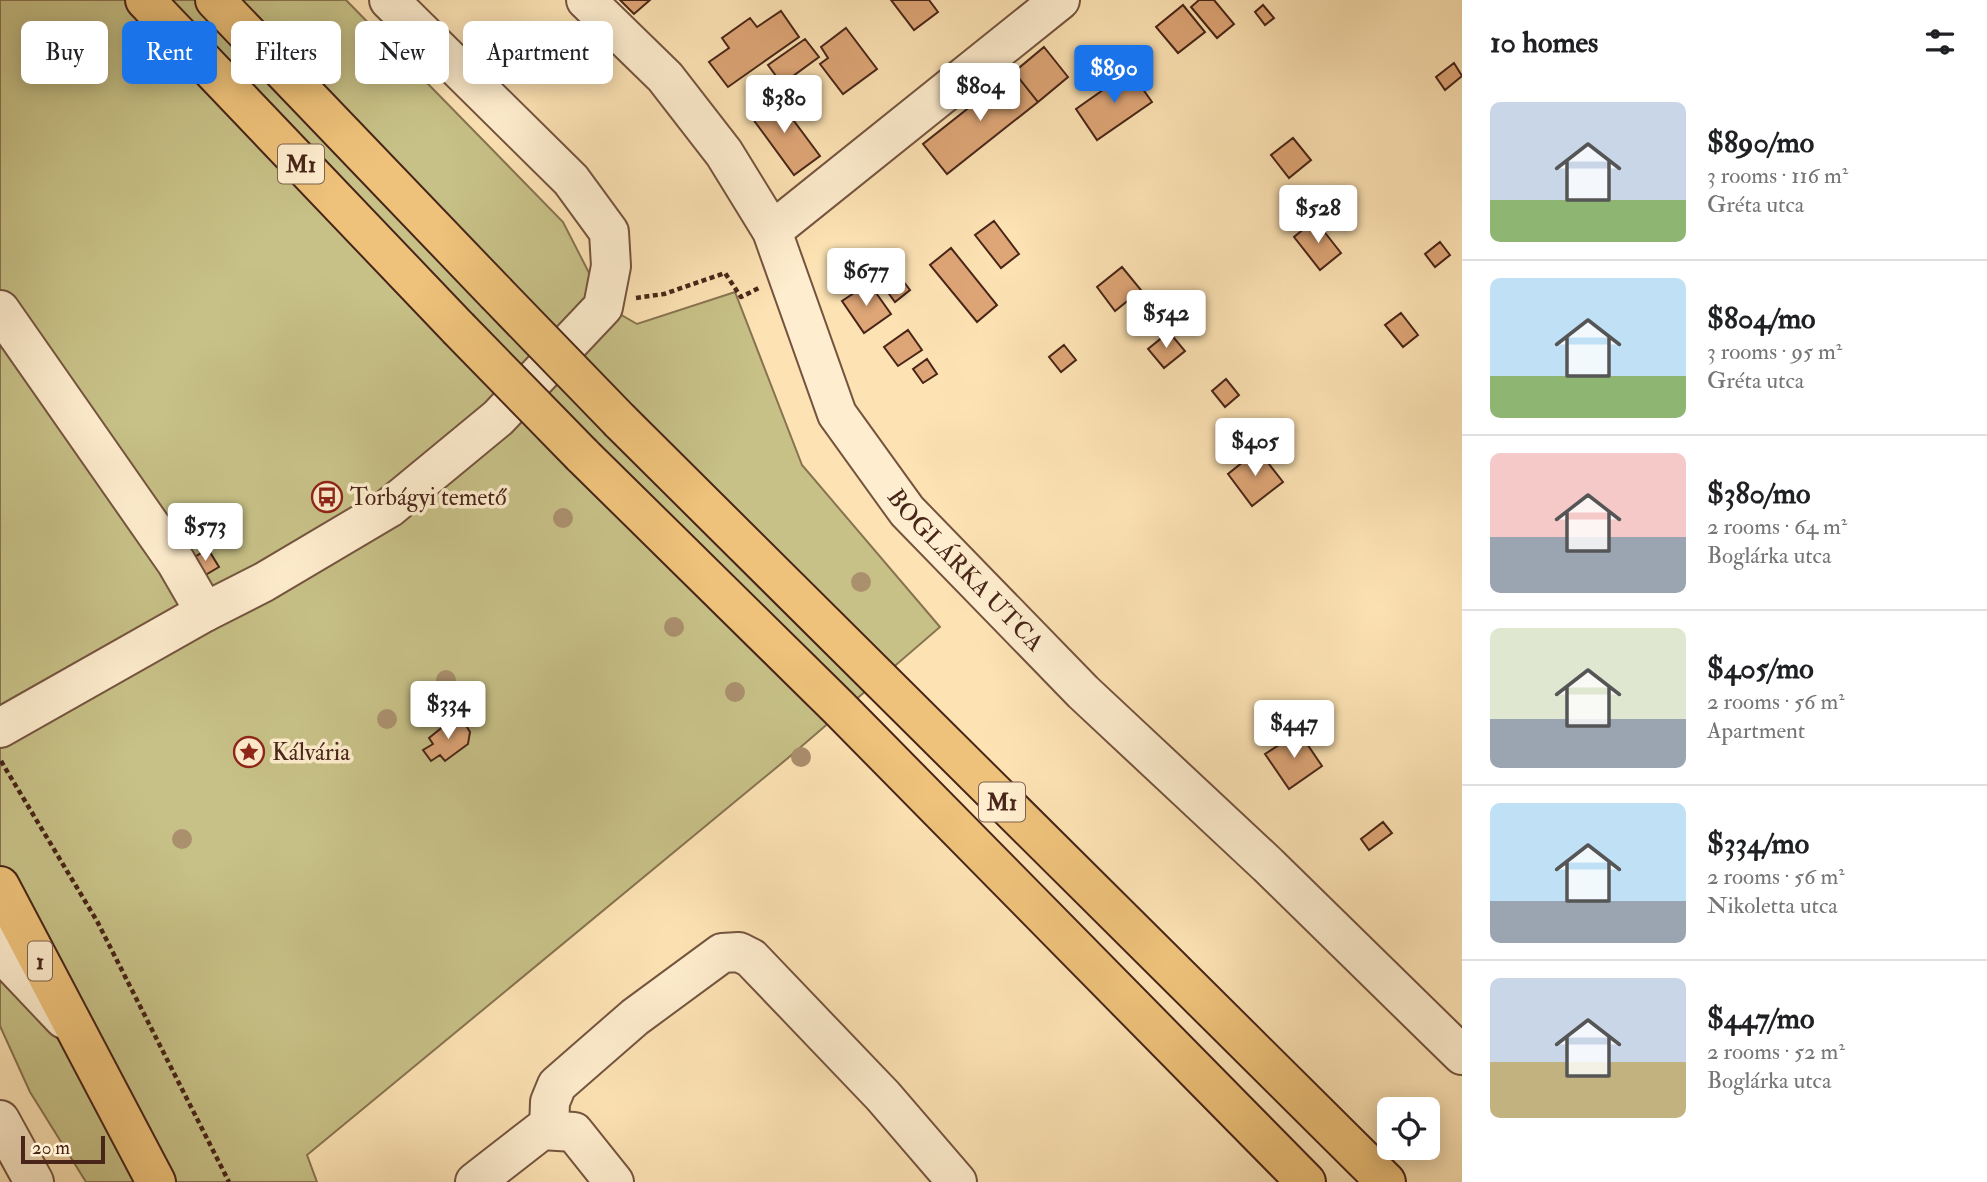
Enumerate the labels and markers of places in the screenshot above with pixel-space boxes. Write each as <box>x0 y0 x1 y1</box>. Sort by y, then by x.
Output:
pin: $890 <box>1073 46 1155 105</box>
pin: $804 <box>939 64 1021 123</box>
pin: $380 <box>743 76 825 135</box>
pin: $528 <box>1277 186 1359 245</box>
pin: $677 <box>825 248 907 308</box>
pin: $542 <box>1125 290 1207 350</box>
pin: $405 <box>1214 419 1296 478</box>
bus stop icon: Torbágyi temető <box>310 480 344 514</box>
place label: Torbágyi temető <box>350 482 507 513</box>
pin: $573 <box>164 504 246 563</box>
pin: $334 <box>407 682 489 741</box>
pin: $447 <box>1253 700 1335 760</box>
place icon: Kálvária <box>232 735 266 769</box>
place label: Kálvária <box>272 737 351 768</box>

